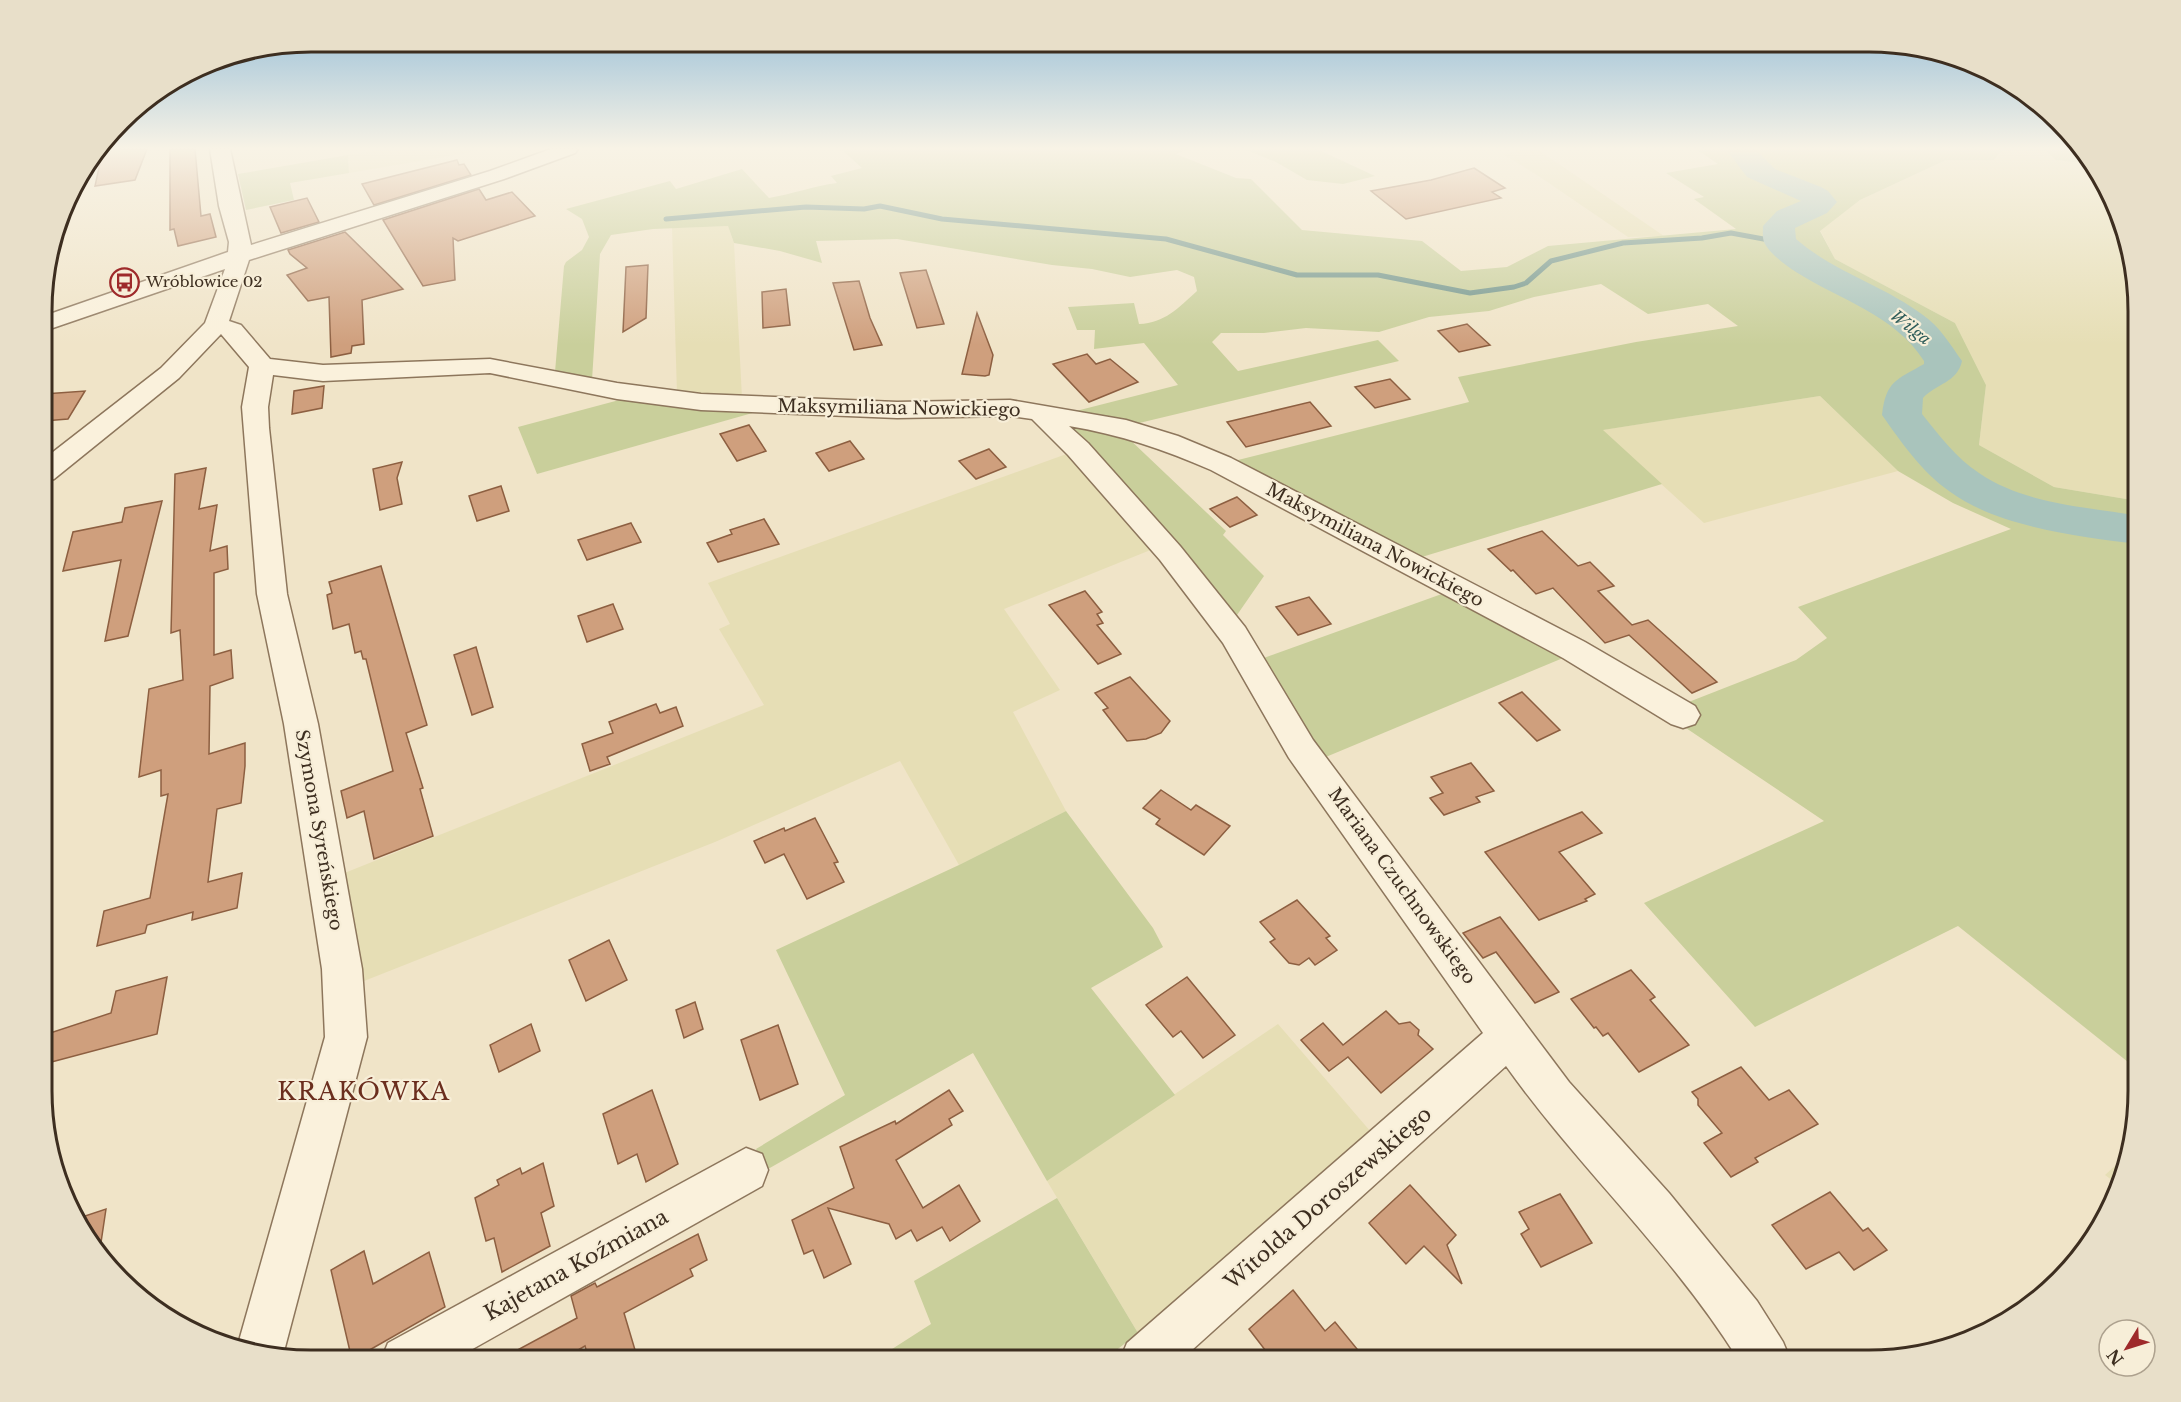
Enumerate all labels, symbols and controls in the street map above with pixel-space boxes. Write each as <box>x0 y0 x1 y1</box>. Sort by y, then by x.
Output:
bus stop icon: Wróblowice 02 <box>109 266 141 298</box>
place label: Wróblowice 02 <box>145 272 263 291</box>
water label: Wilga <box>1887 305 1935 349</box>
street label: Maksymiliana Nowickiego <box>777 395 1021 421</box>
street label: Maksymiliana Nowickiego <box>1262 478 1488 612</box>
street label: Szymona Syreńskiego <box>290 728 348 932</box>
street label: Mariana Czuchnowskiego <box>1323 784 1481 988</box>
district label: KRAKÓWKA <box>277 1077 451 1106</box>
street label: Witolda Doroszewskiego <box>1218 1101 1437 1296</box>
street label: Kajetana Koźmiana <box>479 1203 673 1326</box>
north arrow <box>2097 1318 2157 1378</box>
text: N <box>2103 1345 2128 1369</box>

